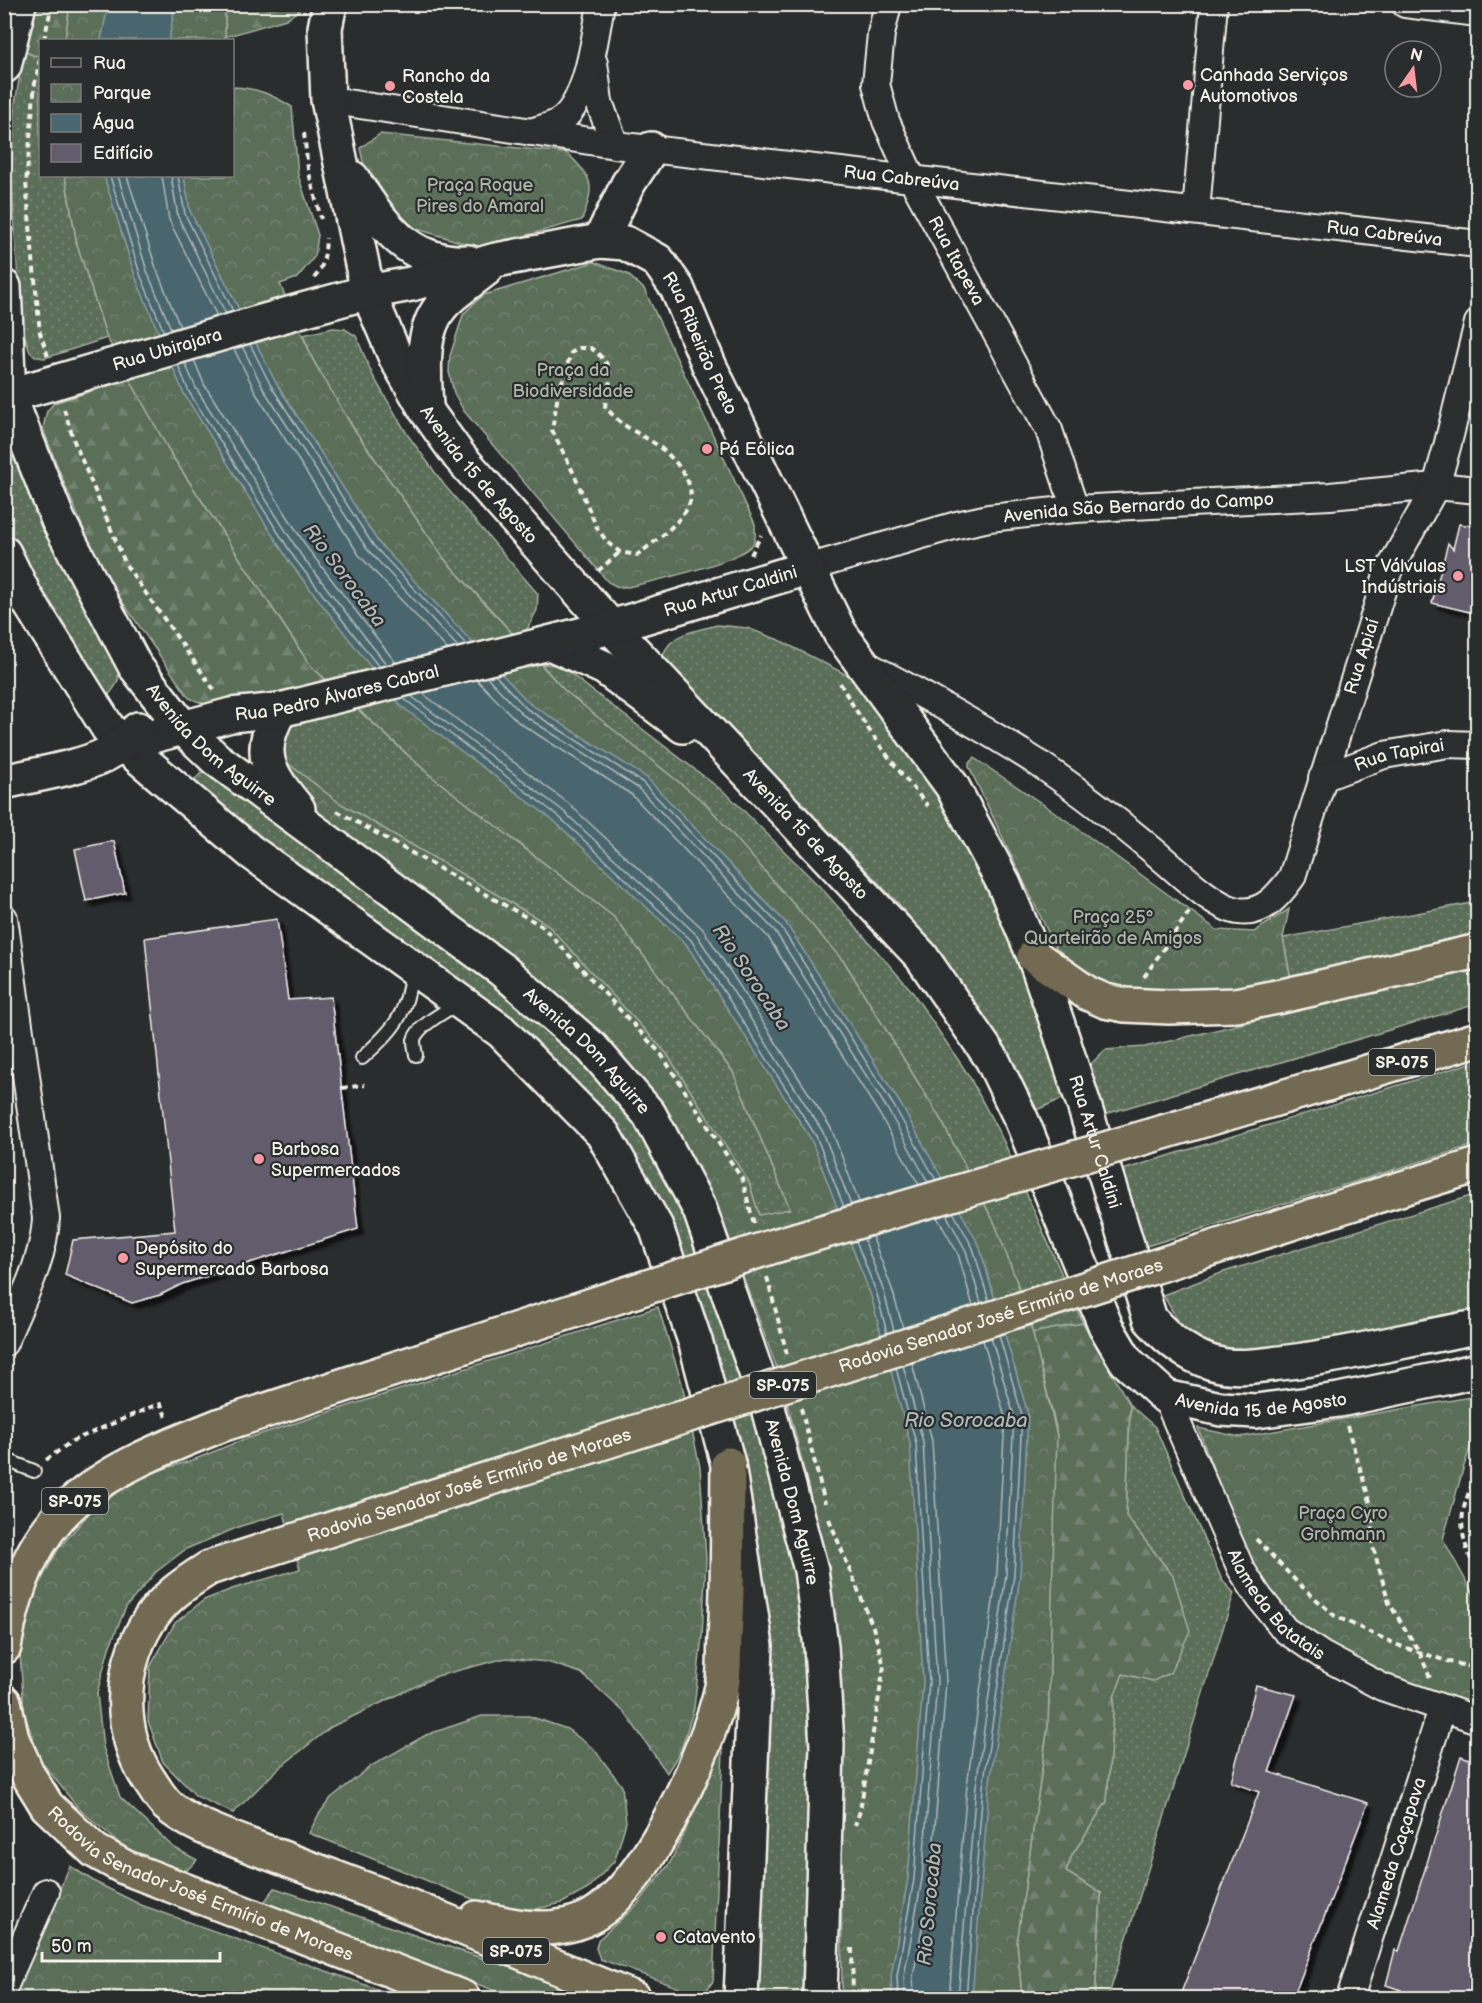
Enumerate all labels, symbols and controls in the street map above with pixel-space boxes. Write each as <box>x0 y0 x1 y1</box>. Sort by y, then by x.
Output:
legend <box>39 39 234 177</box>
north arrow <box>1383 39 1443 99</box>
text: N <box>1408 45 1424 67</box>
text: Rua <box>93 53 126 74</box>
place label: Canhada Serviços Automotivos <box>1200 65 1348 107</box>
place label: Rancho da Costela <box>402 66 490 108</box>
marker: Canhada Serviços Automotivos <box>1181 78 1195 92</box>
marker: Rancho da Costela <box>383 79 397 93</box>
text: Parque <box>93 83 151 104</box>
text: Água <box>93 111 134 134</box>
text: Edifício <box>93 143 153 164</box>
street label: Rua Cabreúva <box>843 161 961 195</box>
park label: Praça Roque Pires do Amaral <box>416 175 544 217</box>
street label: Rua Itapeva <box>923 213 989 309</box>
street label: Rua Cabreúva <box>1325 217 1443 251</box>
street label: Rua Ribeirão Preto <box>658 268 742 418</box>
street label: Rua Ubirajara <box>110 324 224 376</box>
park label: Praça da Biodiversidade <box>513 360 634 402</box>
street label: Avenida 15 de Agosto <box>415 402 542 548</box>
place label: Pá Eólica <box>719 439 795 460</box>
marker: Pá Eólica <box>700 442 714 456</box>
street label: Avenida São Bernardo do Campo <box>1003 489 1274 527</box>
water label: Rio Sorocaba <box>297 519 391 632</box>
place label: LST Válvulas Indústriais <box>1344 556 1446 598</box>
street label: Rua Artur Caldini <box>661 562 800 622</box>
marker: LST Válvulas Indústriais <box>1451 569 1465 583</box>
street label: Rua Apiaí <box>1340 615 1384 697</box>
street label: Rua Pedro Álvares Cabral <box>234 661 441 726</box>
street label: Avenida Dom Aguirre <box>142 680 280 811</box>
street label: Rua Tapirai <box>1351 735 1446 776</box>
street label: Avenida 15 de Agosto <box>739 764 872 904</box>
park label: Praça 25º Quarteirão de Amigos <box>1024 907 1202 949</box>
water label: Rio Sorocaba <box>707 920 796 1035</box>
street label: Avenida Dom Aguirre <box>519 983 655 1119</box>
road number: SP-075 <box>1369 1049 1435 1075</box>
street label: Rua Artur Caldini <box>1064 1073 1125 1211</box>
place label: Barbosa Supermercados <box>271 1139 401 1181</box>
marker: Barbosa Supermercados <box>252 1152 266 1166</box>
place label: Depósito do Supermercado Barbosa <box>135 1238 329 1280</box>
marker: Depósito do Supermercado Barbosa <box>116 1251 130 1265</box>
street label: Rodovia Senador José Ermírio de Moraes <box>836 1255 1166 1378</box>
road number: SP-075 <box>750 1372 816 1398</box>
street label: Avenida 15 de Agosto <box>1173 1389 1349 1423</box>
water label: Rio Sorocaba <box>904 1409 1028 1433</box>
street label: Avenida Dom Aguirre <box>760 1417 823 1586</box>
street label: Rodovia Senador José Ermírio de Moraes <box>305 1424 634 1547</box>
road number: SP-075 <box>42 1488 108 1514</box>
park label: Praça Cyro Grohmann <box>1298 1503 1388 1545</box>
street label: Alameda Batatais <box>1223 1546 1329 1665</box>
street label: Alameda Caçapava <box>1363 1775 1431 1932</box>
street label: Rodovia Senador José Ermírio de Moraes <box>43 1802 356 1966</box>
water label: Rio Sorocaba <box>913 1842 947 1967</box>
scale bar <box>42 1925 220 1963</box>
place label: Catavento <box>673 1927 756 1948</box>
marker: Catavento <box>654 1930 668 1944</box>
text: 50 m <box>51 1936 92 1957</box>
road number: SP-075 <box>483 1938 549 1964</box>

